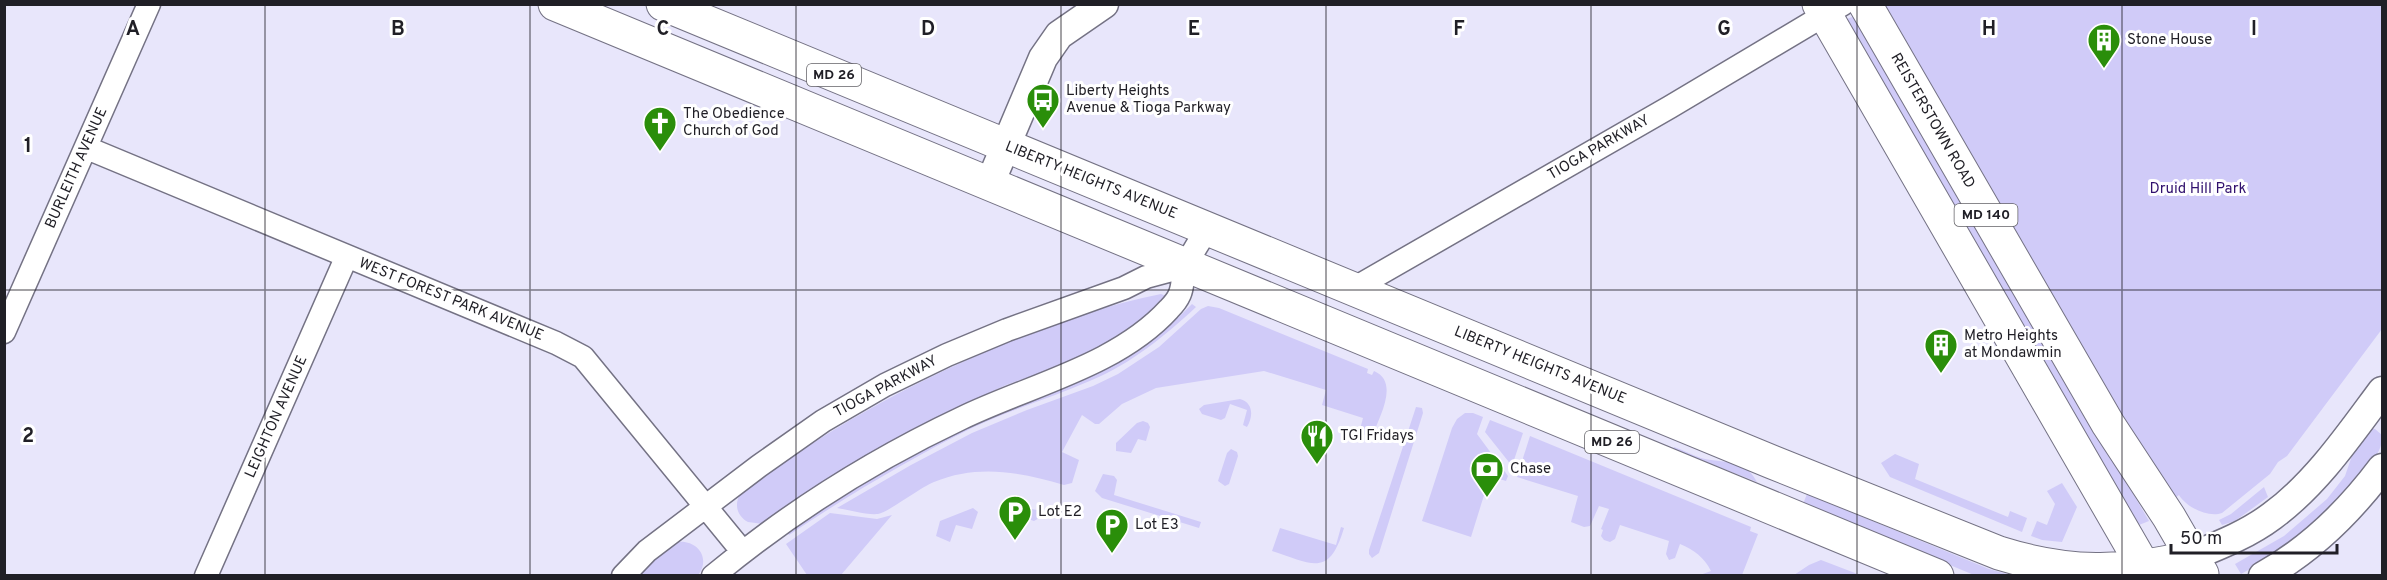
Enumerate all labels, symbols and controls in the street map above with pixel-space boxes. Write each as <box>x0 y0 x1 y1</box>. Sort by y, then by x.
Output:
text: A <box>126 17 140 43</box>
text: B <box>391 17 405 43</box>
text: C <box>657 17 669 43</box>
text: D <box>921 17 935 43</box>
text: E <box>1188 17 1200 43</box>
text: F <box>1453 17 1465 43</box>
text: G <box>1717 17 1731 43</box>
text: H <box>1982 17 1996 43</box>
text: I <box>2251 17 2257 43</box>
building icon: Stone House <box>2086 22 2122 69</box>
place label: Stone House <box>2127 31 2212 50</box>
street label: REISTERSTOWN ROAD <box>1885 50 1979 192</box>
road number: MD 26 <box>807 64 861 86</box>
bus stop icon: Liberty Heights Avenue & Tioga Parkway <box>1025 82 1061 129</box>
place label: Liberty Heights Avenue & Tioga Parkway <box>1066 82 1231 118</box>
street label: BURLEITH AVENUE <box>42 104 112 232</box>
church icon: The Obedience Church of God <box>642 105 678 152</box>
place label: The Obedience Church of God <box>683 105 785 141</box>
street label: TIOGA PARKWAY <box>1545 111 1654 185</box>
text: 1 <box>24 134 32 160</box>
street label: LIBERTY HEIGHTS AVENUE <box>1002 138 1180 224</box>
park label: Druid Hill Park <box>2150 180 2246 199</box>
road number: MD 140 <box>1954 204 2018 226</box>
street label: WEST FOREST PARK AVENUE <box>356 254 546 346</box>
street label: LIBERTY HEIGHTS AVENUE <box>1451 323 1629 409</box>
building icon: Metro Heights at Mondawmin <box>1923 327 1959 374</box>
place label: Metro Heights at Mondawmin <box>1964 327 2062 363</box>
street label: TIOGA PARKWAY <box>831 351 941 422</box>
street label: LEIGHTON AVENUE <box>241 353 313 481</box>
restaurant icon: TGI Fridays <box>1299 418 1335 465</box>
text: 2 <box>22 424 34 450</box>
place label: TGI Fridays <box>1340 427 1414 446</box>
road number: MD 26 <box>1585 431 1639 453</box>
bank icon: Chase <box>1469 451 1505 498</box>
place label: Chase <box>1510 460 1551 479</box>
parking icon: Lot E2 <box>997 494 1033 541</box>
place label: Lot E2 <box>1038 503 1082 522</box>
parking icon: Lot E3 <box>1094 507 1130 554</box>
place label: Lot E3 <box>1135 516 1179 535</box>
scale bar <box>2171 517 2338 555</box>
text: 50 m <box>2180 528 2222 551</box>

